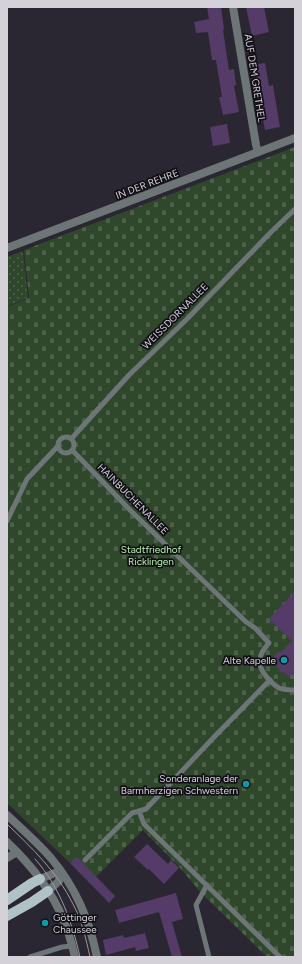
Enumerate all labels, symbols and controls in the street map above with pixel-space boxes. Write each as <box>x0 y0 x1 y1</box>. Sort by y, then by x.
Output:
street label: AUF DEM GRETHEL <box>242 33 269 124</box>
street label: IN DER REHRE <box>114 166 180 202</box>
street label: WEISSDORNALLEE <box>139 280 211 352</box>
street label: HAINBUCHENALLEE <box>95 461 171 537</box>
park label: Stadtfriedhof Ricklingen <box>121 543 182 568</box>
place label: Alte Kapelle <box>223 654 277 667</box>
marker: Alte Kapelle <box>279 655 289 665</box>
place label: Sonderanlage der Barmherzigen Schwestern <box>121 772 239 797</box>
marker: Sonderanlage der Barmherzigen Schwestern <box>241 779 251 789</box>
place label: Göttinger Chaussee <box>53 911 97 936</box>
marker: Göttinger Chaussee <box>40 918 50 928</box>

